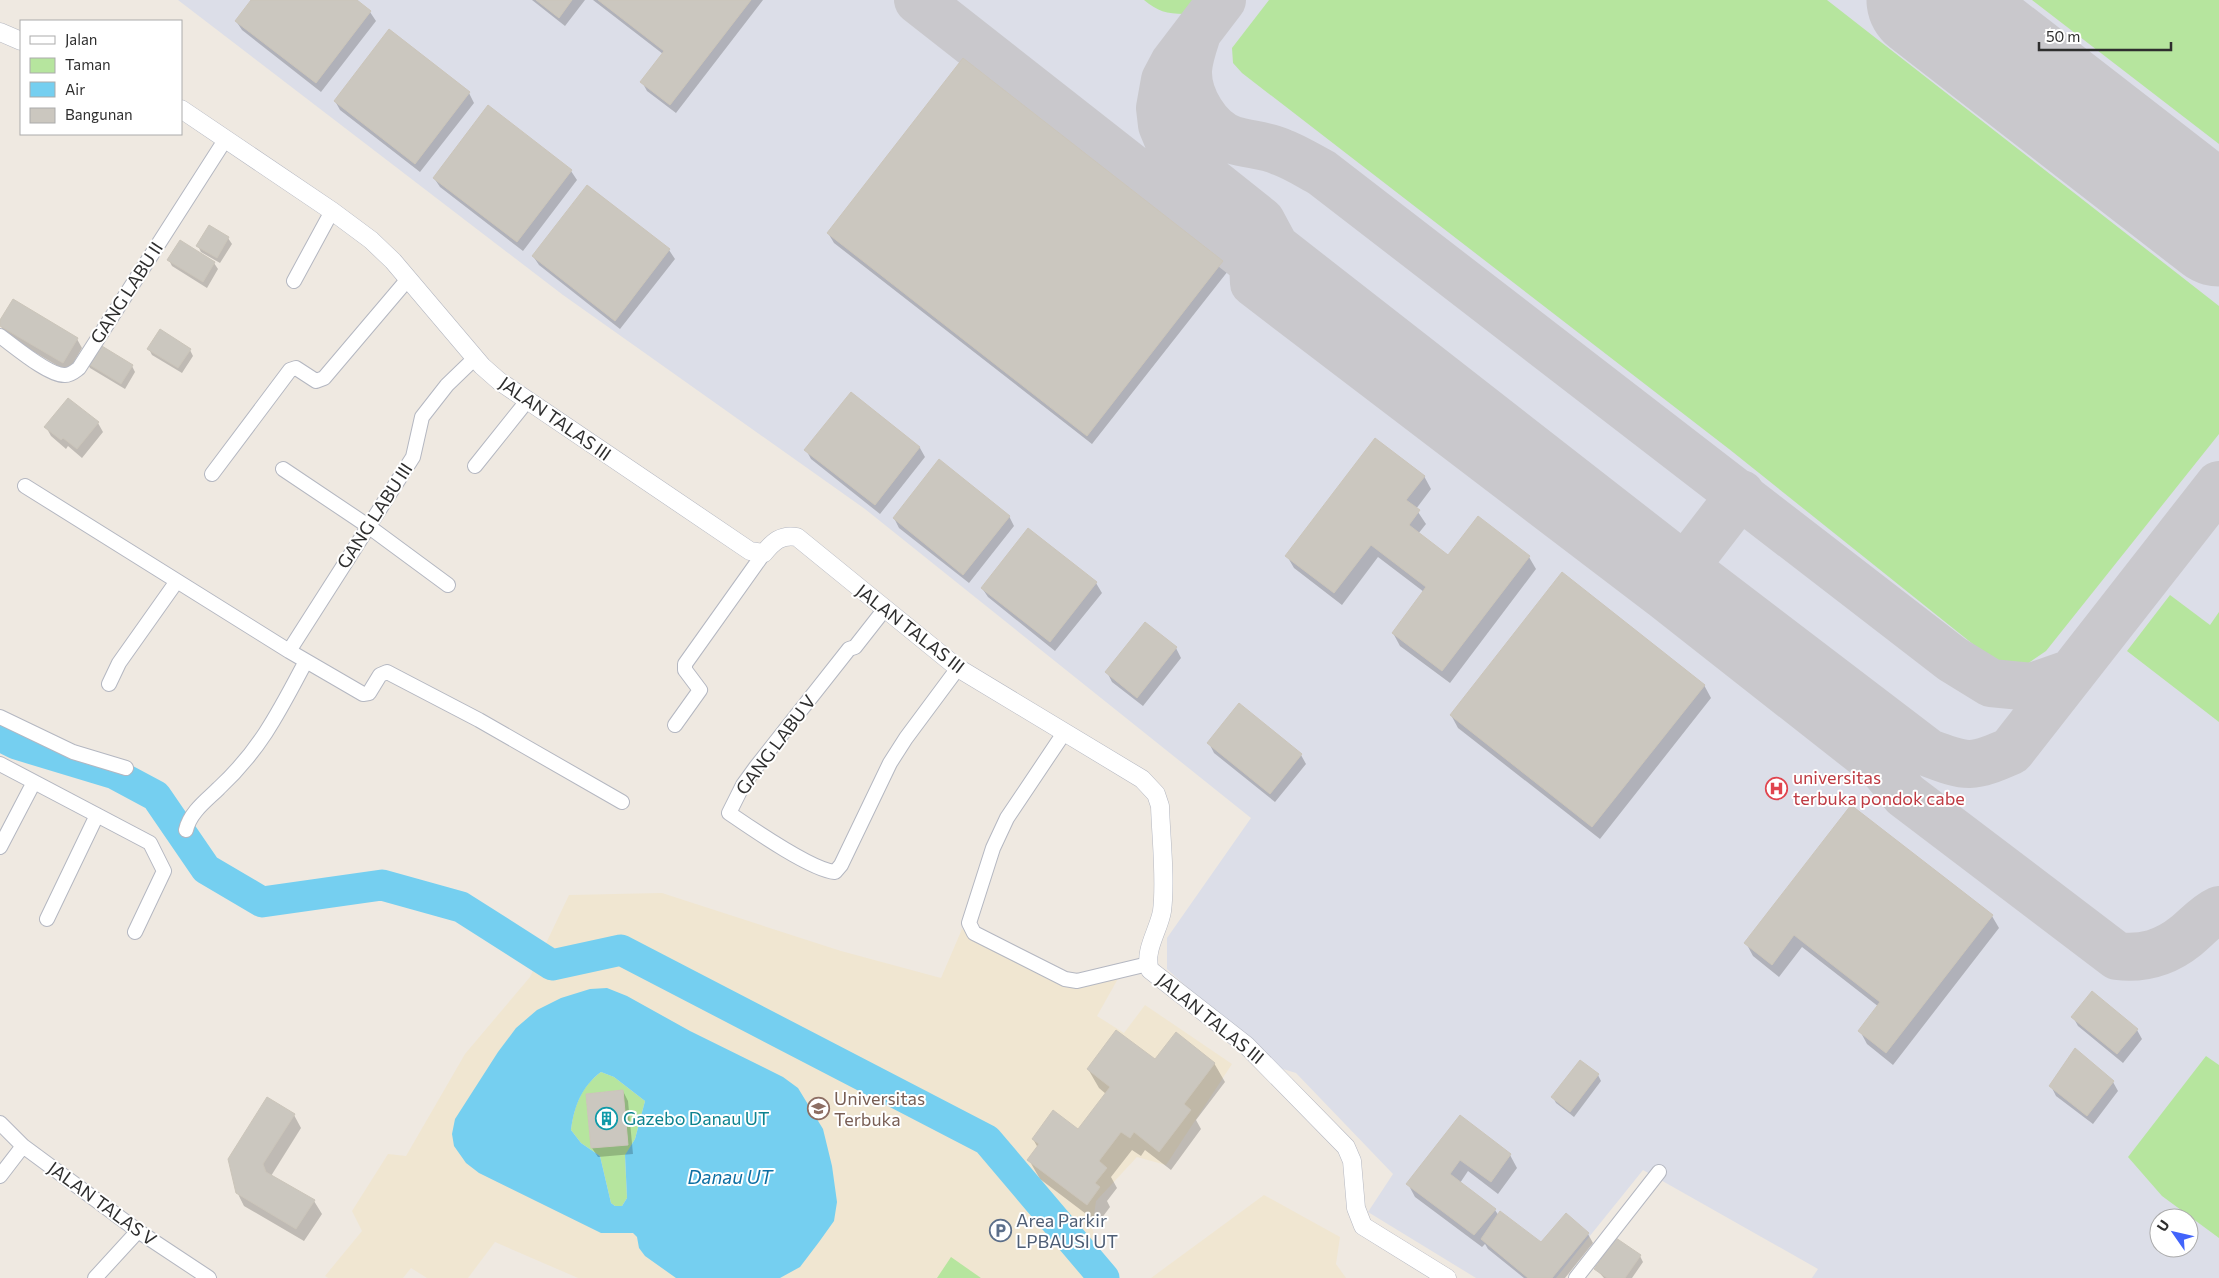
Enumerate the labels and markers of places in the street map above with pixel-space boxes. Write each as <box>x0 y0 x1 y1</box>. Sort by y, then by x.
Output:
place label: universitas terbuka pondok cabe <box>1793 766 1965 809</box>
hospital icon: universitas terbuka pondok cabe <box>1765 776 1789 800</box>
place label: Universitas Terbuka <box>834 1087 925 1130</box>
school or university icon: Universitas Terbuka <box>806 1097 830 1121</box>
building icon: Gazebo Danau UT <box>595 1107 619 1131</box>
place label: Gazebo Danau UT <box>623 1107 769 1129</box>
place label: Area Parkir LPBAUSI UT <box>1016 1209 1118 1252</box>
parking icon: Area Parkir LPBAUSI UT <box>988 1219 1012 1243</box>

